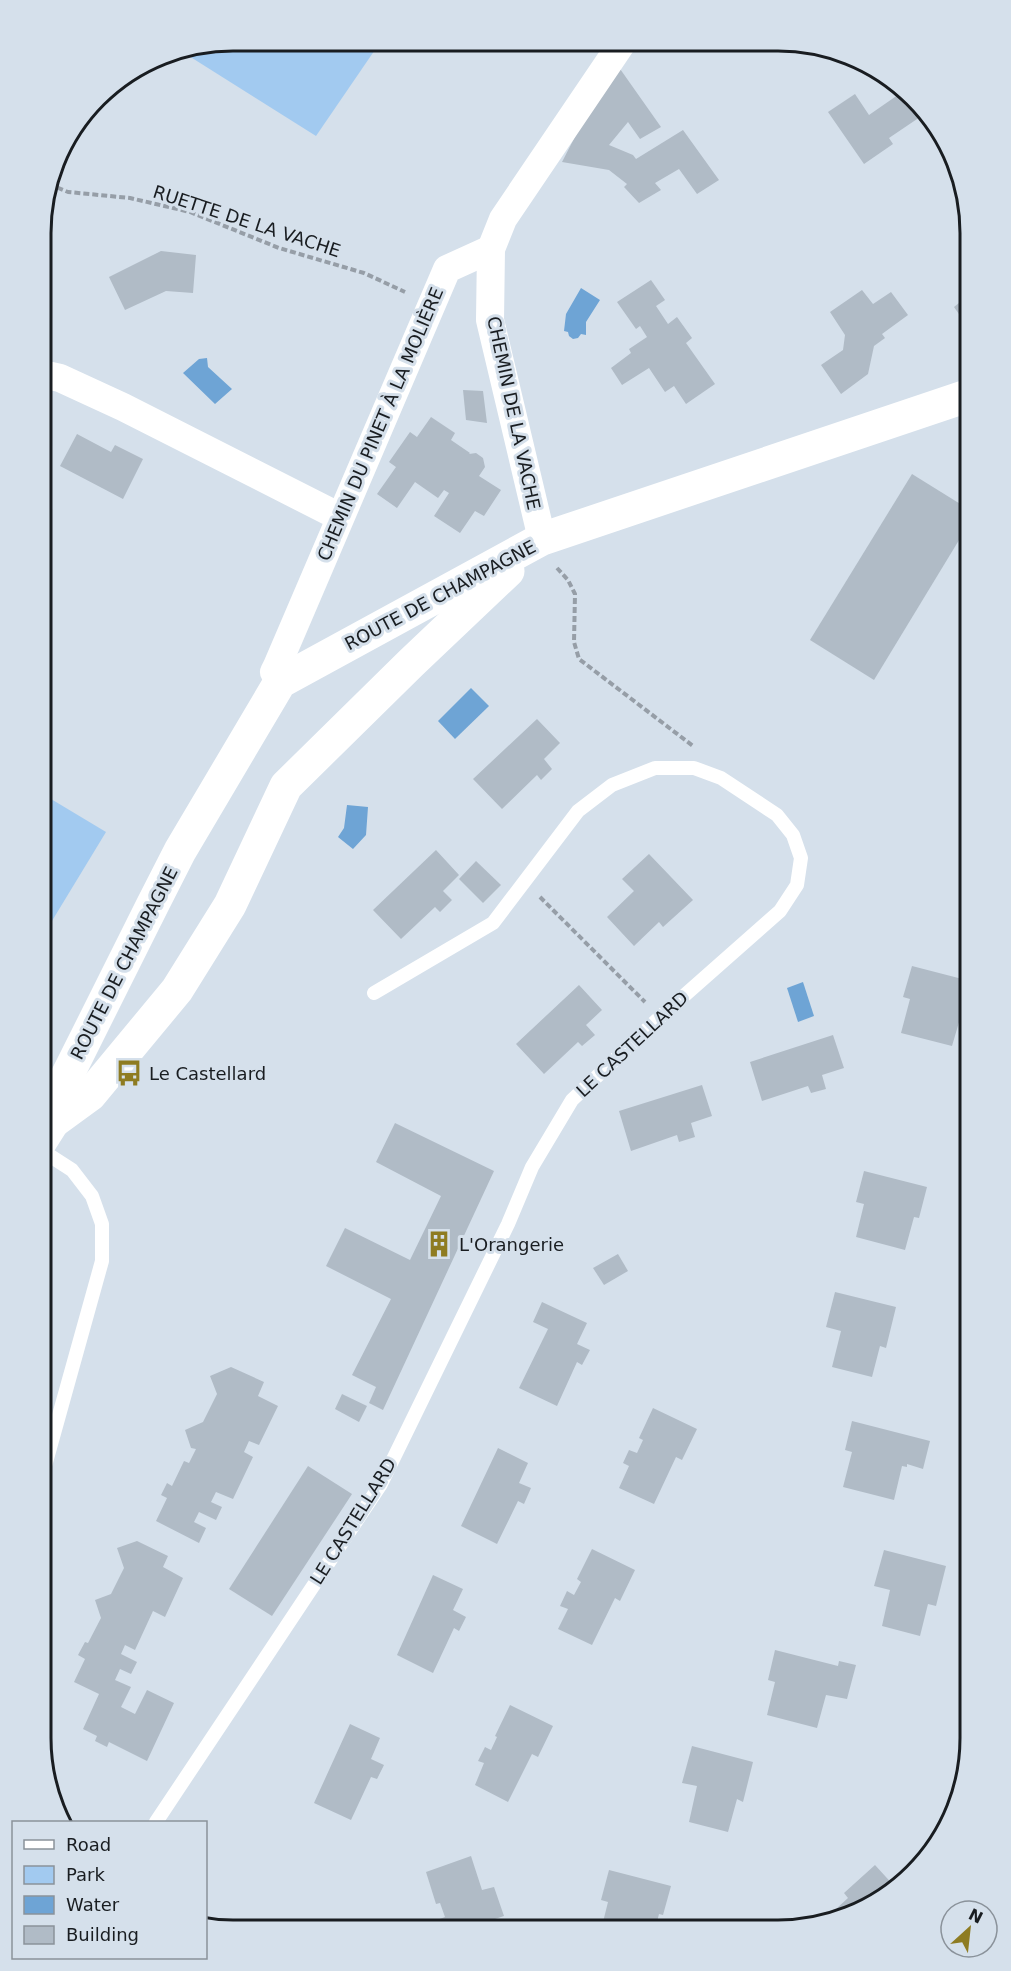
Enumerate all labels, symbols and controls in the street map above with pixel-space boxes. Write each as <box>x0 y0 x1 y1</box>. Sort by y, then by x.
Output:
street label: RUETTE DE LA VACHE <box>151 181 343 261</box>
street label: CHEMIN DU PINET À LA MOLIÈRE <box>313 284 447 564</box>
street label: CHEMIN DE LA VACHE <box>483 314 545 512</box>
street label: ROUTE DE CHAMPAGNE <box>341 536 539 654</box>
street label: ROUTE DE CHAMPAGNE <box>66 863 182 1063</box>
street label: LE CASTELLARD <box>572 987 692 1101</box>
bus stop icon: Le Castellard <box>114 1058 144 1088</box>
place label: Le Castellard <box>149 1063 266 1084</box>
building icon: L'Orangerie <box>424 1229 454 1259</box>
place label: L'Orangerie <box>459 1234 564 1255</box>
street label: LE CASTELLARD <box>306 1454 400 1588</box>
legend <box>12 1821 207 1959</box>
text: Road <box>66 1834 111 1855</box>
text: Park <box>66 1864 105 1885</box>
text: Water <box>66 1894 120 1915</box>
north arrow <box>939 1899 999 1959</box>
text: N <box>965 1905 986 1928</box>
text: Building <box>66 1924 139 1945</box>

